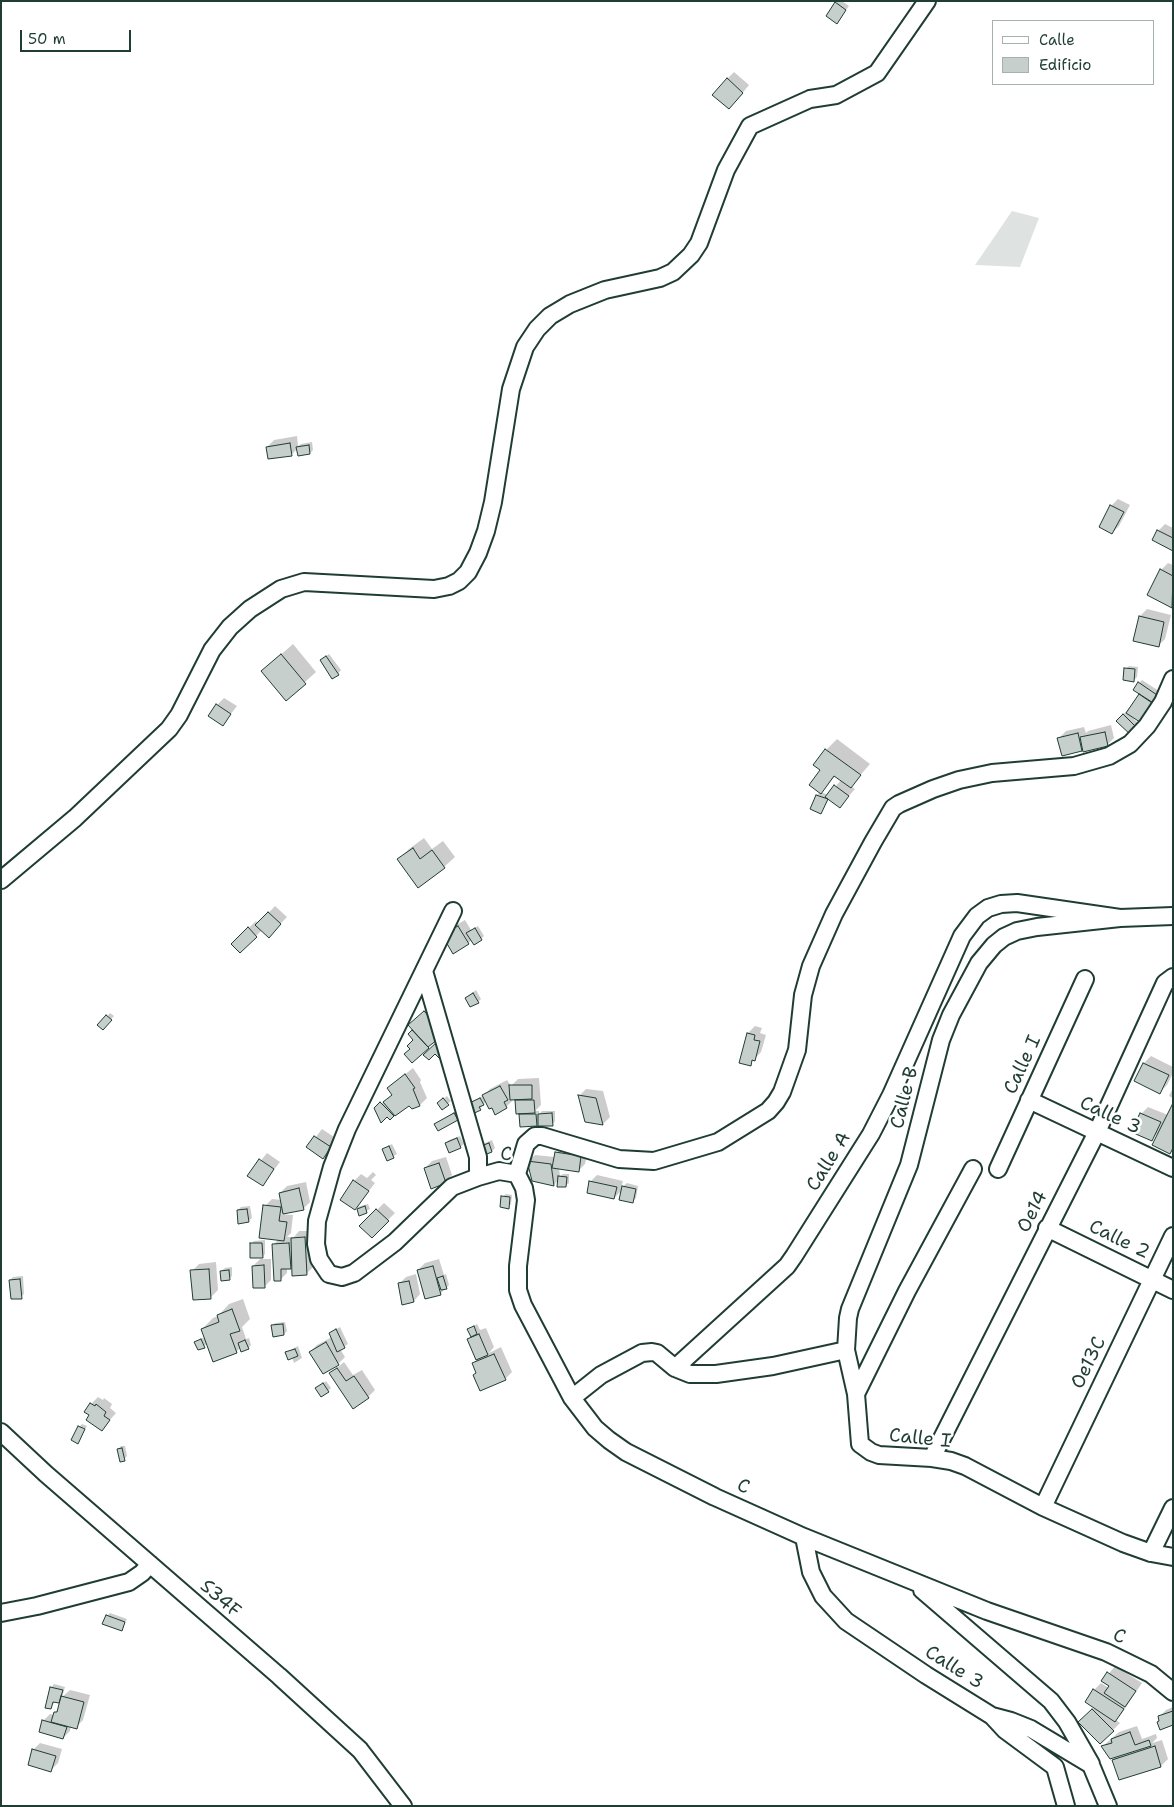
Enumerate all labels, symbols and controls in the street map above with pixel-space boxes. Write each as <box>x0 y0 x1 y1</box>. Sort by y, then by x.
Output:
scale bar <box>22 20 134 52</box>
legend <box>992 20 1154 85</box>
text: 50 m <box>28 29 66 49</box>
text: Calle <box>1039 30 1075 50</box>
text: Edificio <box>1039 55 1091 75</box>
street label: Calle I <box>1000 1032 1046 1098</box>
street label: Calle B <box>886 1065 924 1131</box>
street label: Calle 3 <box>1076 1092 1144 1140</box>
street label: Calle A <box>802 1128 856 1196</box>
street label: C <box>499 1143 513 1167</box>
street label: Oe14 <box>1013 1187 1053 1237</box>
street label: Calle 2 <box>1085 1216 1153 1264</box>
street label: Oe13C <box>1067 1333 1111 1393</box>
street label: Calle I <box>888 1424 952 1454</box>
street label: C <box>733 1474 753 1500</box>
street label: S34F <box>195 1575 245 1623</box>
street label: C <box>1109 1624 1129 1650</box>
street label: Calle 3 <box>920 1641 988 1695</box>

